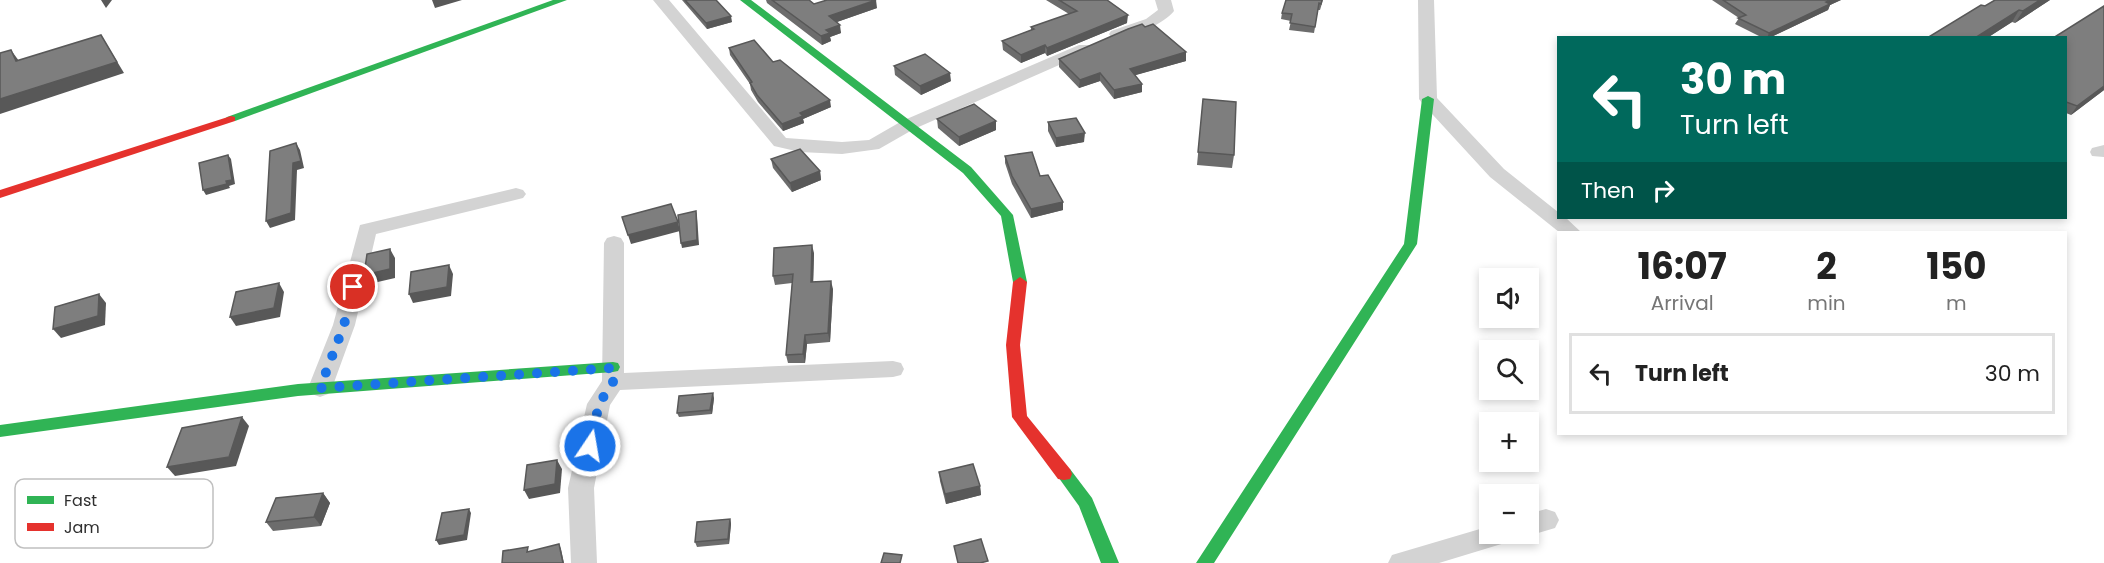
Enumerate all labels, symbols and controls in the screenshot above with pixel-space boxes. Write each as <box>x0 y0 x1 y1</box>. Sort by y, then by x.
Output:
text: 30 m <box>1680 50 1786 109</box>
icon: left <box>1581 60 1659 138</box>
text: Turn left <box>1680 106 1789 143</box>
icon: right <box>1647 174 1680 207</box>
text: Then <box>1581 175 1635 206</box>
text: 16:07 <box>1637 241 1727 292</box>
text: 2 <box>1816 241 1837 292</box>
text: 150 <box>1926 241 1987 292</box>
pin <box>327 261 378 312</box>
map controls <box>1479 268 1539 544</box>
button: sound <box>1479 268 1539 328</box>
icon: arrive <box>336 270 369 303</box>
text: Arrival <box>1651 289 1714 317</box>
text: min <box>1807 289 1846 317</box>
text: m <box>1946 289 1967 317</box>
button: search <box>1479 340 1539 400</box>
icon: left <box>1584 357 1617 390</box>
text: Turn left <box>1635 358 1729 389</box>
text: 30 m <box>1985 358 2040 389</box>
button: + <box>1479 412 1539 472</box>
position arrow <box>558 414 622 478</box>
legend <box>15 479 213 548</box>
button: − <box>1479 484 1539 544</box>
text: Fast <box>64 489 97 512</box>
text: Jam <box>64 516 100 539</box>

